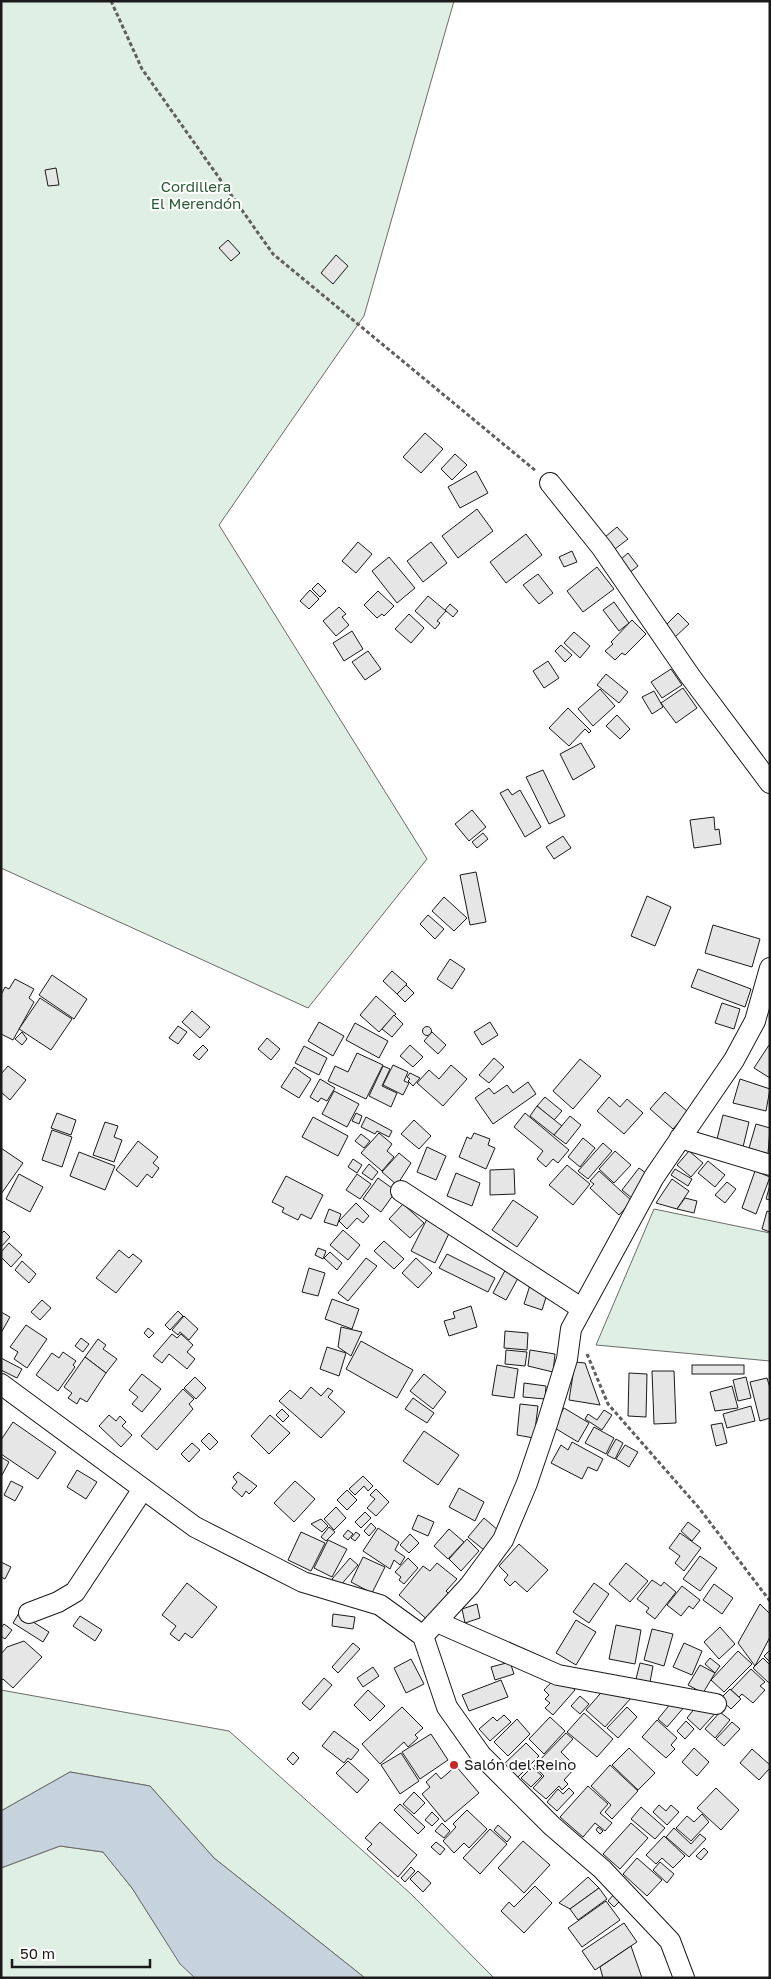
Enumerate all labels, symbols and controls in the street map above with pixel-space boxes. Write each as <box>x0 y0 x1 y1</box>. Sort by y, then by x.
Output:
park label: Cordillera El Merendón <box>151 177 241 212</box>
place label: Salón del Reino <box>464 1755 576 1773</box>
marker: Salón del Reino <box>448 1759 460 1771</box>
scale bar <box>12 1936 150 1968</box>
text: 50 m <box>20 1944 55 1962</box>

